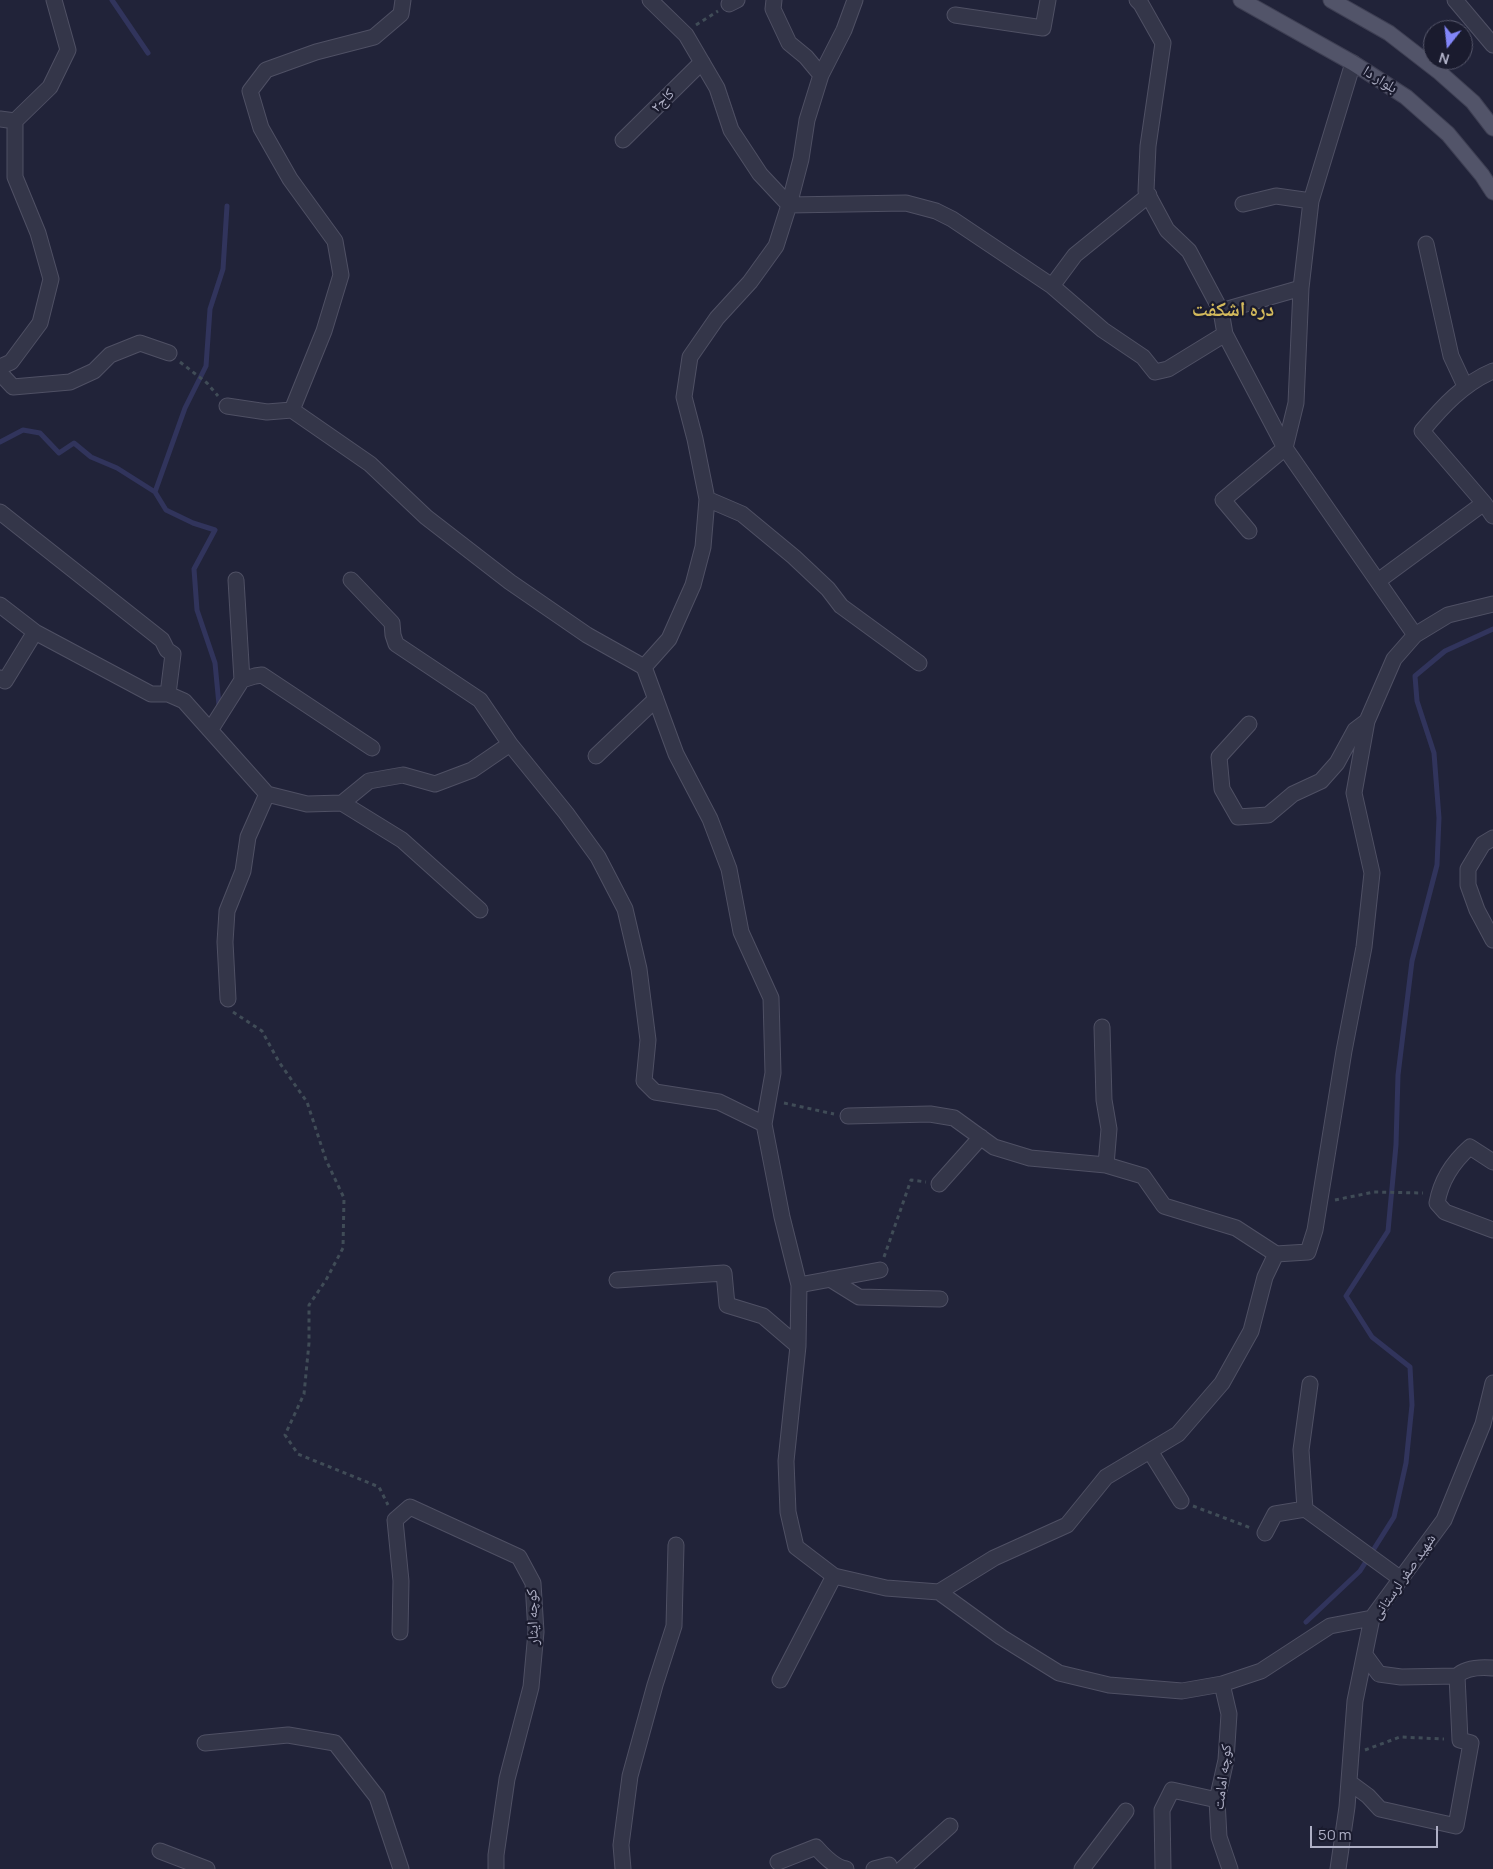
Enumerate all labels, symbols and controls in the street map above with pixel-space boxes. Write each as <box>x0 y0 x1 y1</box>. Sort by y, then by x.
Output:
north arrow <box>1423 20 1473 70</box>
text: N <box>1437 48 1451 69</box>
street label: بلوار دا <box>1360 63 1400 97</box>
street label: کاج۲ <box>647 85 679 117</box>
district label: دره اشکفت <box>1192 298 1274 322</box>
street label: شهید صفر لرستانی <box>1368 1531 1440 1623</box>
street label: کوچه ایثار <box>523 1589 543 1645</box>
street label: کوچه امامت <box>1210 1743 1236 1811</box>
scale bar <box>1313 1816 1440 1848</box>
text: 50 m <box>1318 1824 1352 1845</box>

